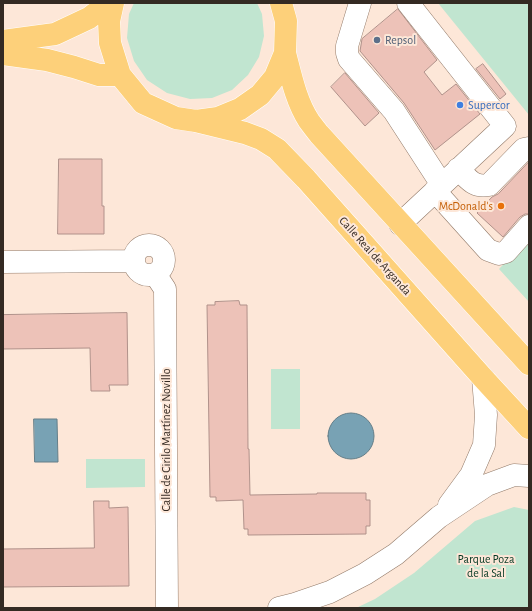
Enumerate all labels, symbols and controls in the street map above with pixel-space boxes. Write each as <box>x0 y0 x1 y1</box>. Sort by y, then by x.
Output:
place label: Repsol <box>385 33 416 47</box>
marker: Repsol <box>372 35 382 45</box>
place label: Supercor <box>468 98 510 112</box>
marker: Supercor <box>455 100 465 110</box>
place label: McDonald's <box>439 199 493 213</box>
marker: McDonald's <box>496 201 506 211</box>
street label: Calle Real de Arganda <box>336 214 414 298</box>
street label: Calle de Cirilo Martínez Novillo <box>159 368 173 512</box>
park label: Parque Poza de la Sal <box>458 552 514 580</box>

